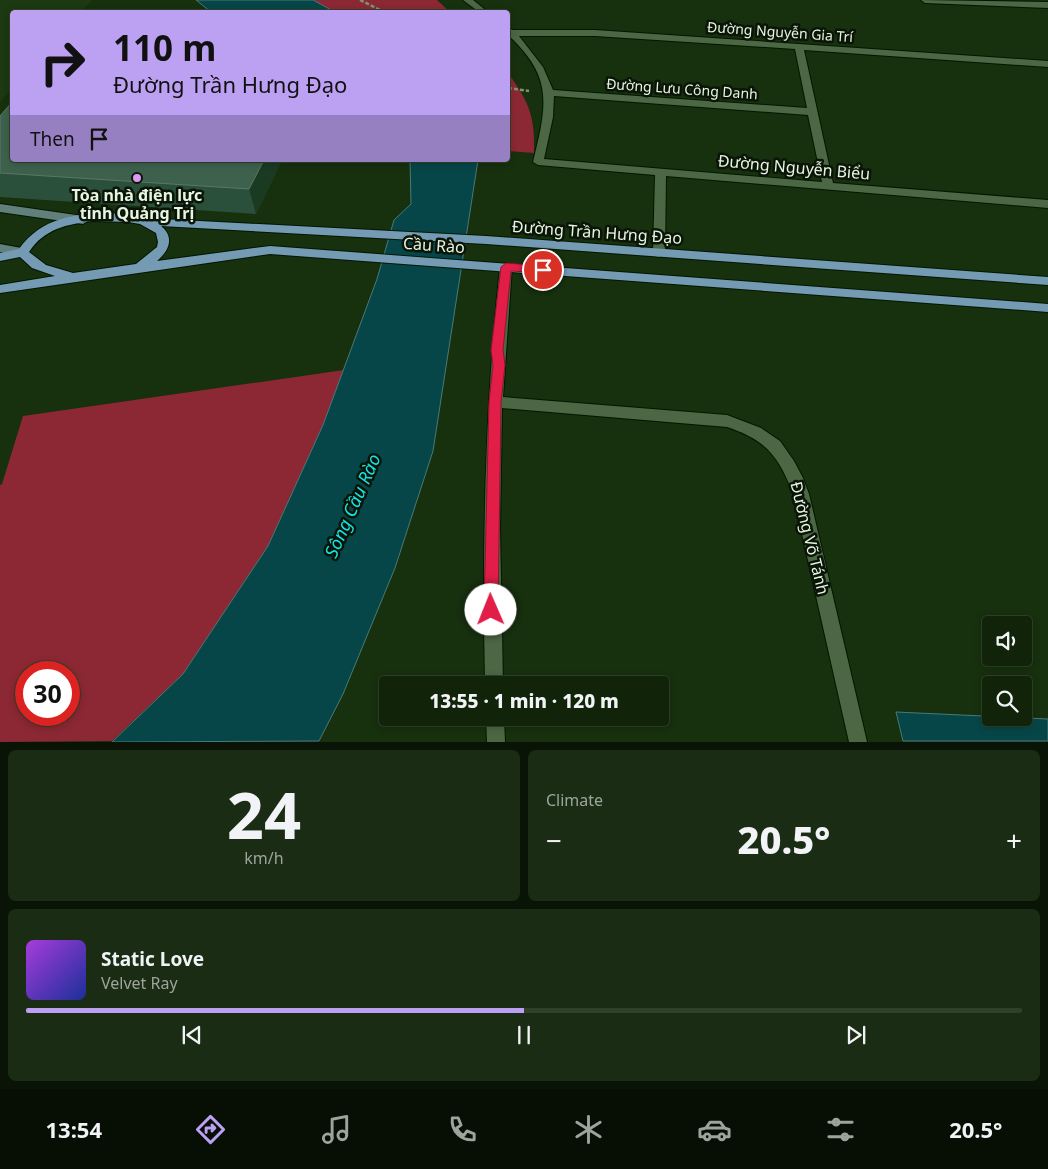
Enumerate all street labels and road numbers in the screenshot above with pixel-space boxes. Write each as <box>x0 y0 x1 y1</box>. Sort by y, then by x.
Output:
street label: Đường Nguyễn Gia Trí <box>706 17 854 46</box>
street label: Đường Lưu Công Danh <box>606 74 758 103</box>
street label: Đường Nguyễn Biểu <box>717 149 871 185</box>
street label: Đường Trần Hưng Đạo <box>511 215 683 249</box>
street label: Cầu Rào <box>402 232 466 258</box>
street label: Đường Võ Tánh <box>785 479 835 597</box>

